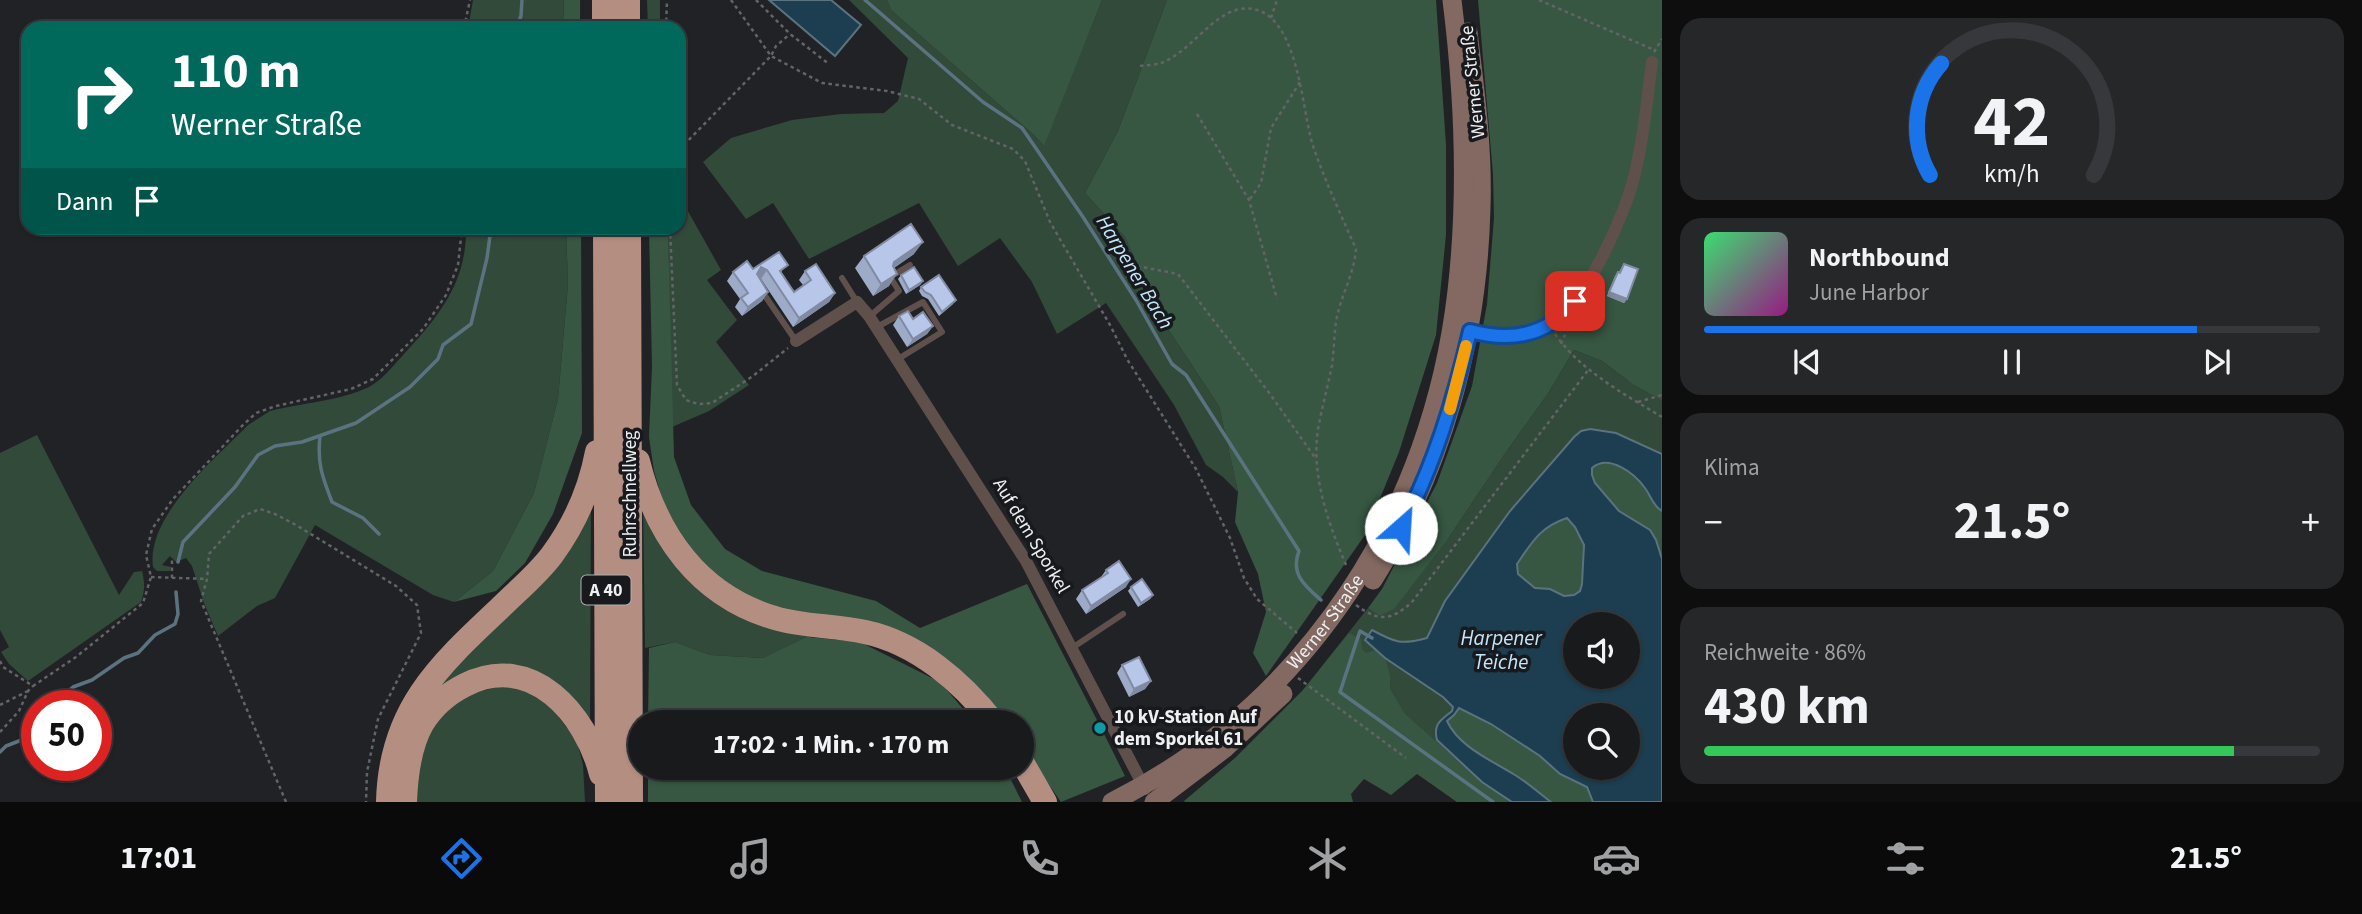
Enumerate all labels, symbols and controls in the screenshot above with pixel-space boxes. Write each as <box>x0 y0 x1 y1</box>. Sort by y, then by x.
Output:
street label: Werner Straße <box>1454 24 1492 140</box>
text: 110 m <box>171 37 300 107</box>
icon: right <box>56 49 147 140</box>
text: 42 <box>1974 70 2050 174</box>
text: Werner Straße <box>171 102 362 148</box>
text: km/h <box>1984 156 2040 192</box>
icon: arrive <box>128 182 166 220</box>
text: Dann <box>56 183 114 220</box>
water label: Harpener Bach <box>1089 209 1181 335</box>
text: Northbound <box>1809 239 1950 276</box>
pin <box>1545 271 1605 331</box>
text: June Harbor <box>1809 276 1929 309</box>
icon: arrive <box>1556 282 1594 320</box>
icon: previous <box>1788 343 1826 381</box>
icon: pause <box>1993 343 2031 381</box>
icon: next <box>2198 343 2236 381</box>
street label: Ruhrschnellweg <box>617 430 644 557</box>
text: Klima <box>1704 451 1760 484</box>
street label: Auf dem Sporkel <box>986 473 1076 599</box>
text: 21.5° <box>1954 485 2070 559</box>
position arrow <box>1364 491 1438 565</box>
text: − <box>1704 496 1723 550</box>
text: + <box>2301 496 2320 550</box>
street label: Werner Straße <box>1280 569 1370 676</box>
road number: A 40 <box>582 576 630 604</box>
map controls <box>1563 612 1640 780</box>
button: sound <box>1563 612 1640 689</box>
water label: Harpener Teiche <box>1460 623 1542 677</box>
text: Reichweite · 86% <box>1704 636 1866 669</box>
text: 430 km <box>1704 670 1870 744</box>
speed limit sign: 50 <box>21 690 112 781</box>
button: search <box>1563 703 1640 780</box>
place label: 10 kV-Station Auf dem Sporkel 61 <box>1114 704 1258 753</box>
marker: 10 kV-Station Auf dem Sporkel 61 <box>1092 720 1108 736</box>
text: 17:02 · 1 Min. · 170 m <box>713 726 949 763</box>
icon: directions <box>437 834 486 883</box>
icon: music <box>726 834 775 883</box>
icon: phone <box>1015 834 1064 883</box>
icon: climate <box>1303 834 1352 883</box>
icon: car <box>1592 834 1641 883</box>
icon: filters <box>1881 834 1930 883</box>
text: 17:01 <box>120 835 197 881</box>
text: 21.5° <box>2170 835 2242 881</box>

